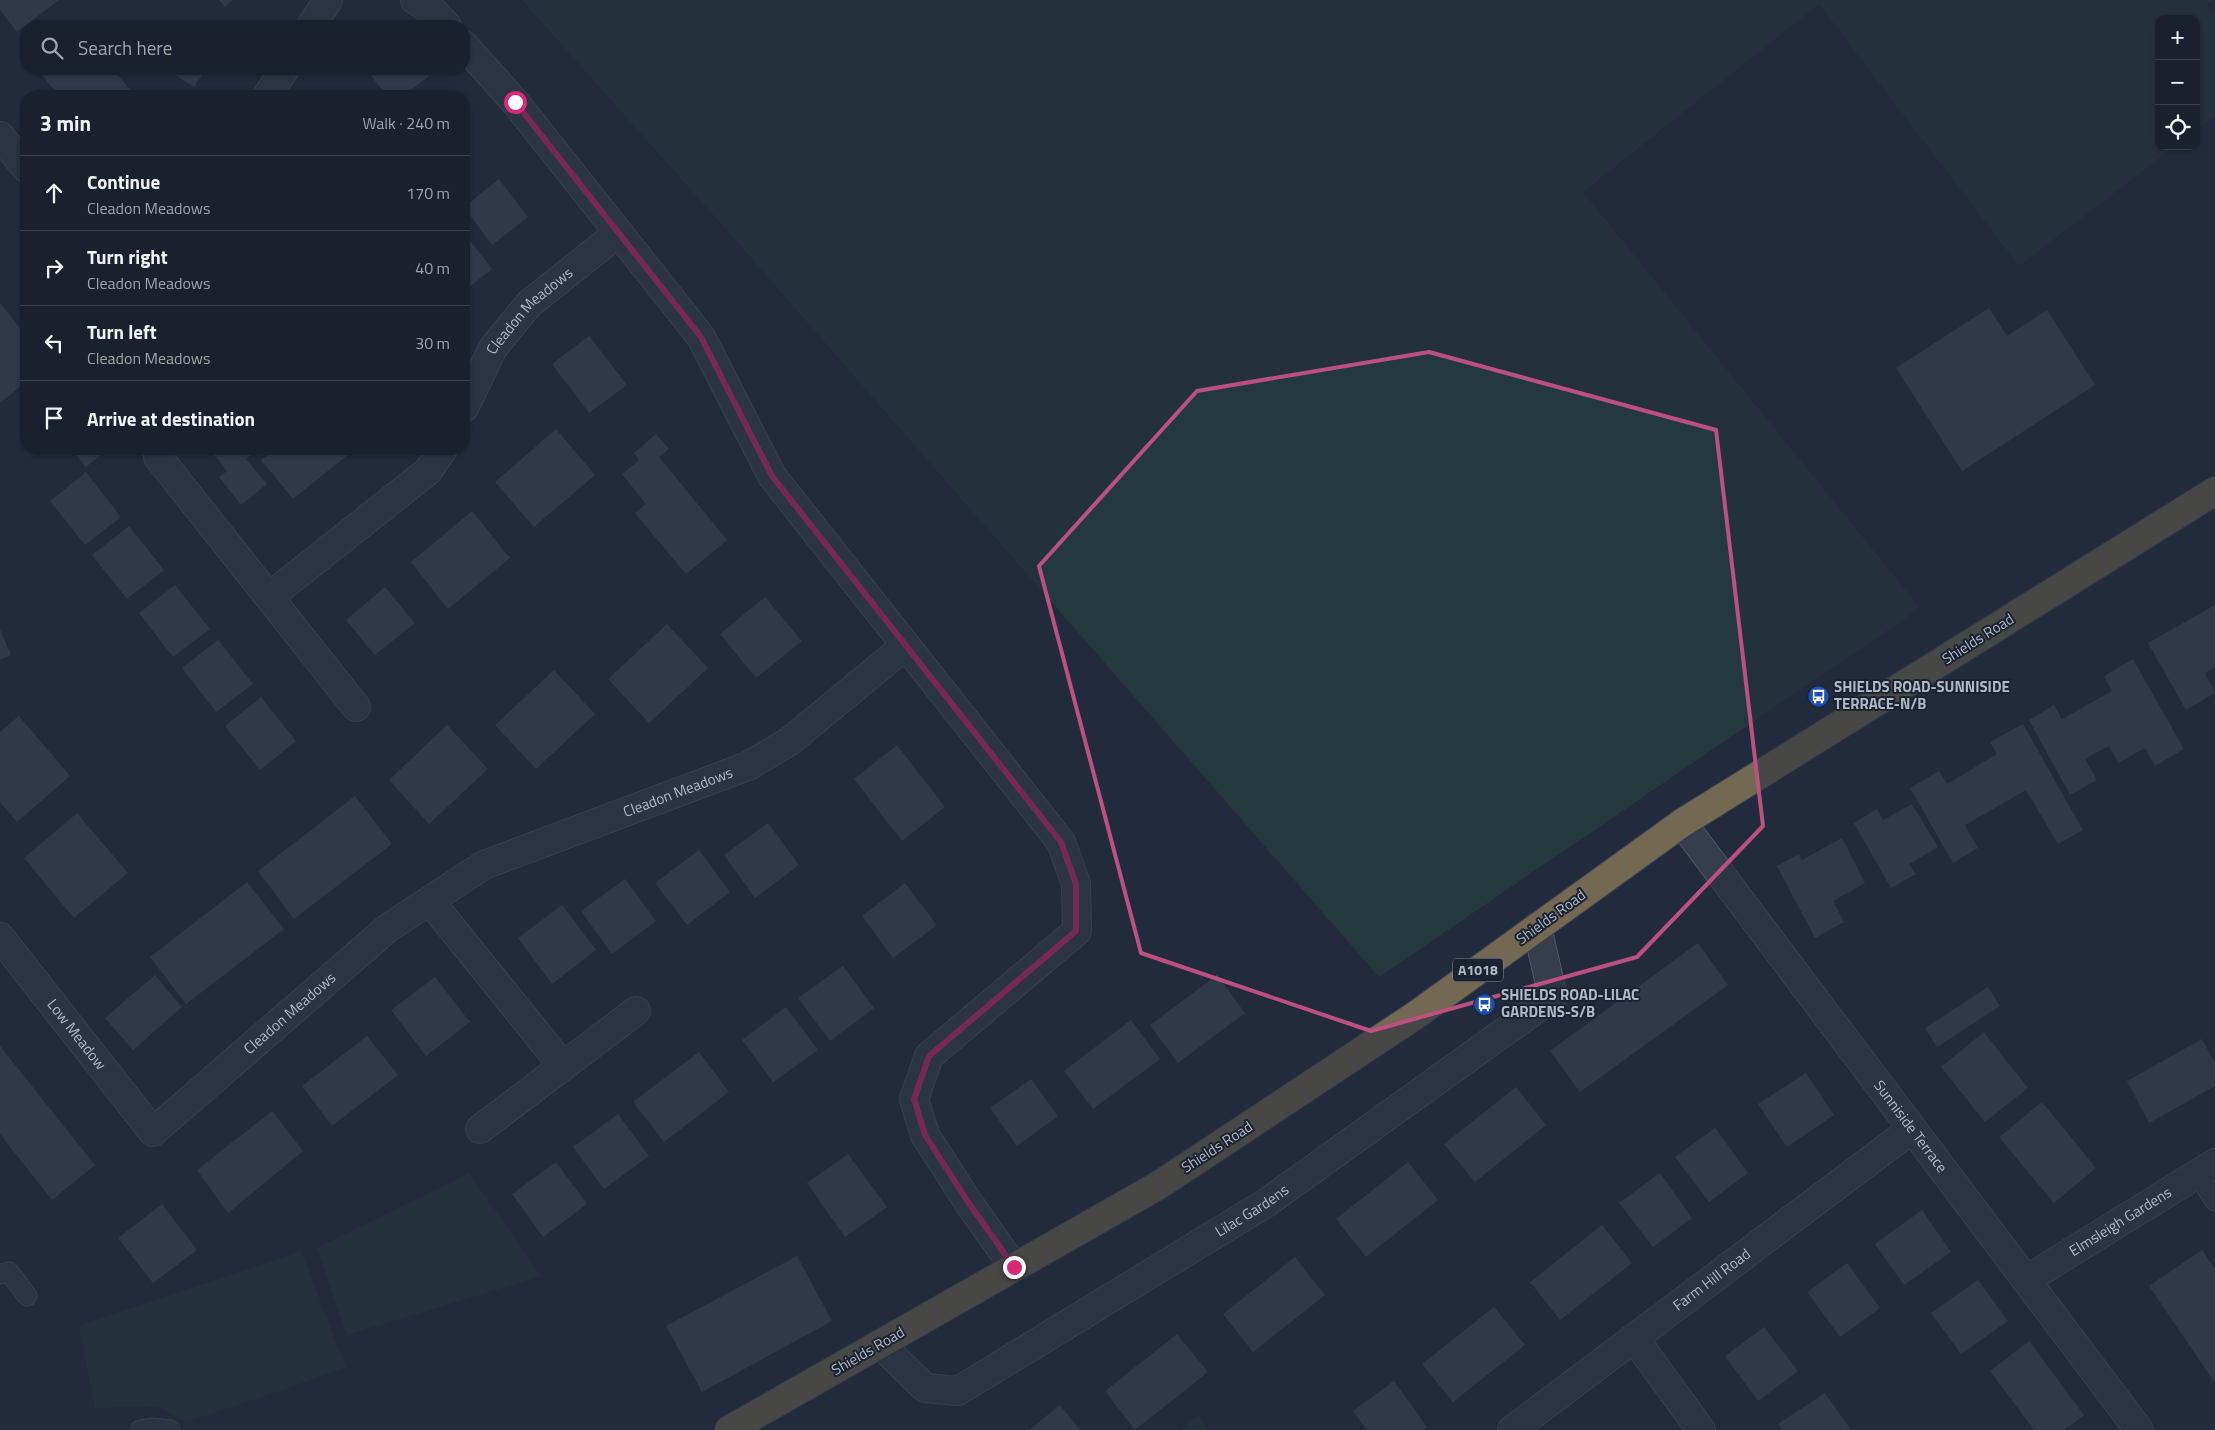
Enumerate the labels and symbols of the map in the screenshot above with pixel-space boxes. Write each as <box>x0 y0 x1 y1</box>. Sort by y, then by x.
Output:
route start <box>504 91 527 114</box>
street label: Cleadon Meadows <box>480 261 578 358</box>
street label: Shields Road <box>1937 607 2018 670</box>
place label: SHIELDS ROAD-SUNNISIDE TERRACE-N/B <box>1834 675 2010 715</box>
bus stop icon: SHIELDS ROAD-SUNNISIDE TERRACE-N/B <box>1806 684 1830 708</box>
street label: Cleadon Meadows <box>620 761 736 823</box>
street label: Shields Road <box>1511 883 1590 950</box>
road number: A1018 <box>1453 958 1503 982</box>
street label: Cleadon Meadows <box>238 966 341 1060</box>
place label: SHIELDS ROAD-LILAC GARDENS-S/B <box>1501 983 1639 1023</box>
bus stop icon: SHIELDS ROAD-LILAC GARDENS-S/B <box>1473 992 1497 1016</box>
street label: Low Meadow <box>42 994 112 1075</box>
street label: Sunniside Terrace <box>1868 1075 1953 1177</box>
street label: Shields Road <box>1176 1115 1257 1178</box>
street label: Lilac Gardens <box>1210 1178 1293 1242</box>
street label: Elmsleigh Gardens <box>2064 1181 2176 1262</box>
street label: Farm Hill Road <box>1668 1242 1755 1316</box>
route end <box>1003 1256 1026 1279</box>
street label: Shields Road <box>827 1320 909 1381</box>

